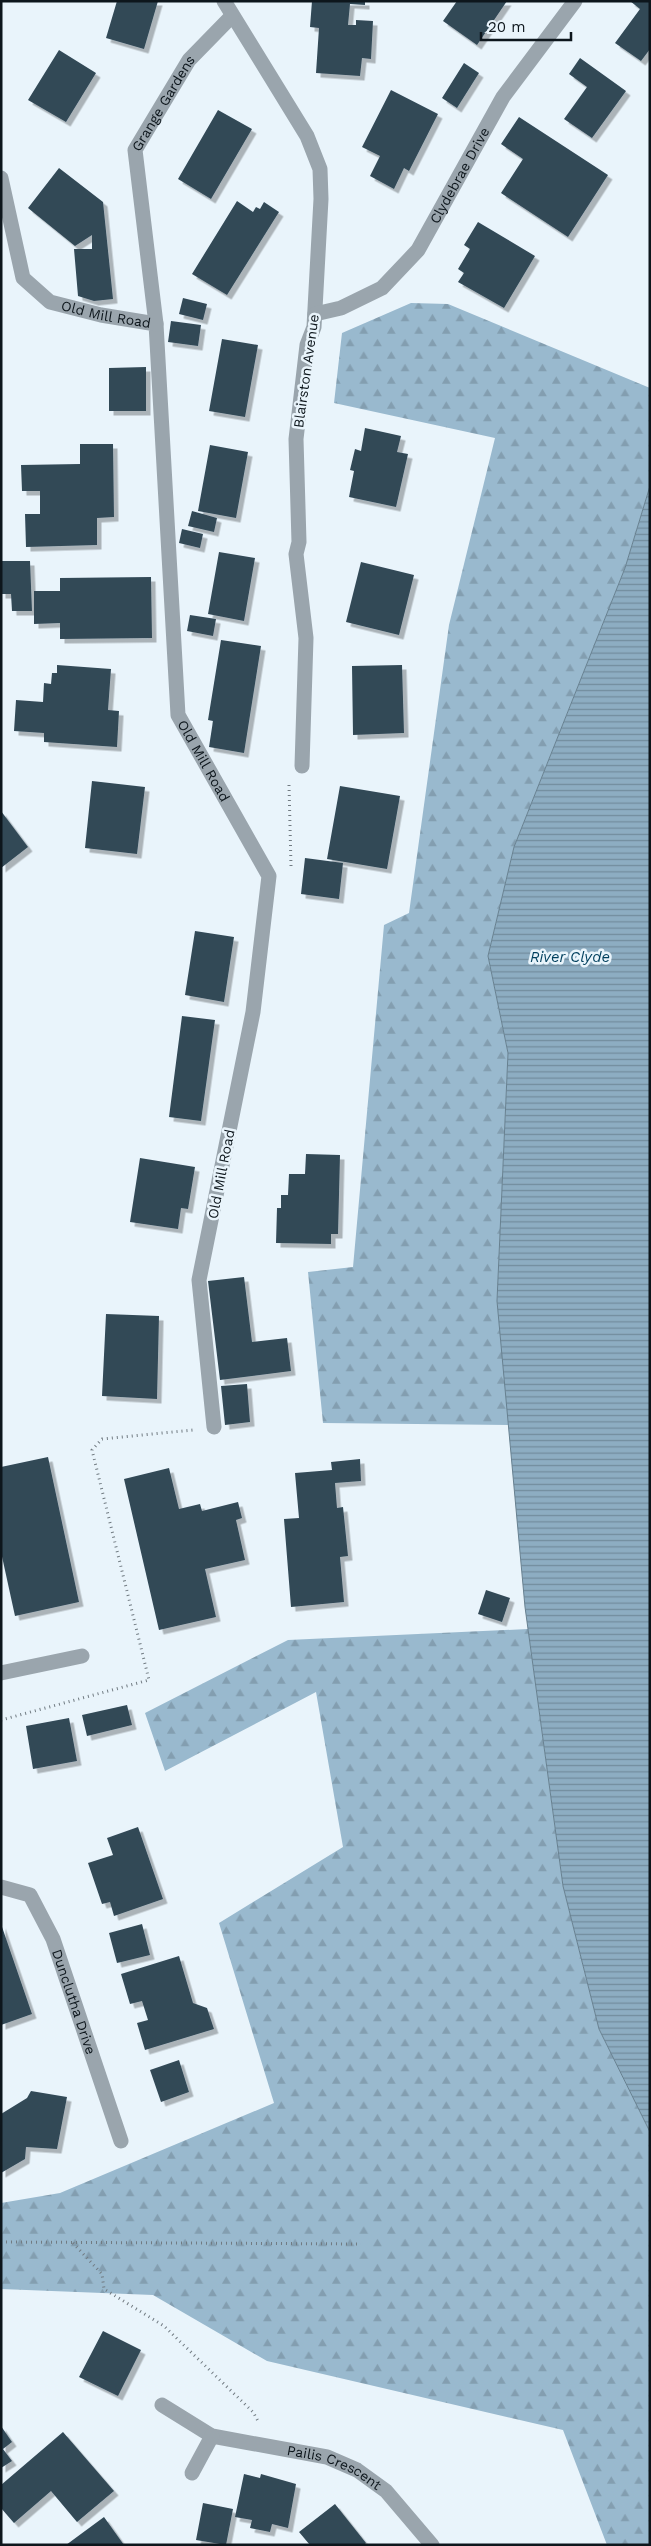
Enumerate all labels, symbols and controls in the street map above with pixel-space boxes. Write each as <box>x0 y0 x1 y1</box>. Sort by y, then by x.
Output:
scale bar <box>481 10 571 42</box>
text: 20 m <box>488 18 526 36</box>
street label: Grange Gardens <box>128 51 198 154</box>
street label: Clydebrae Drive <box>426 124 493 226</box>
street label: Old Mill Road <box>60 297 152 331</box>
street label: Blairston Avenue <box>290 313 322 429</box>
street label: Old Mill Road <box>174 717 233 804</box>
water label: River Clyde <box>530 948 610 966</box>
street label: Old Mill Road <box>204 1128 238 1220</box>
street label: Dunclutha Drive <box>49 1947 99 2056</box>
street label: Pailis Crescent <box>286 2442 385 2493</box>

